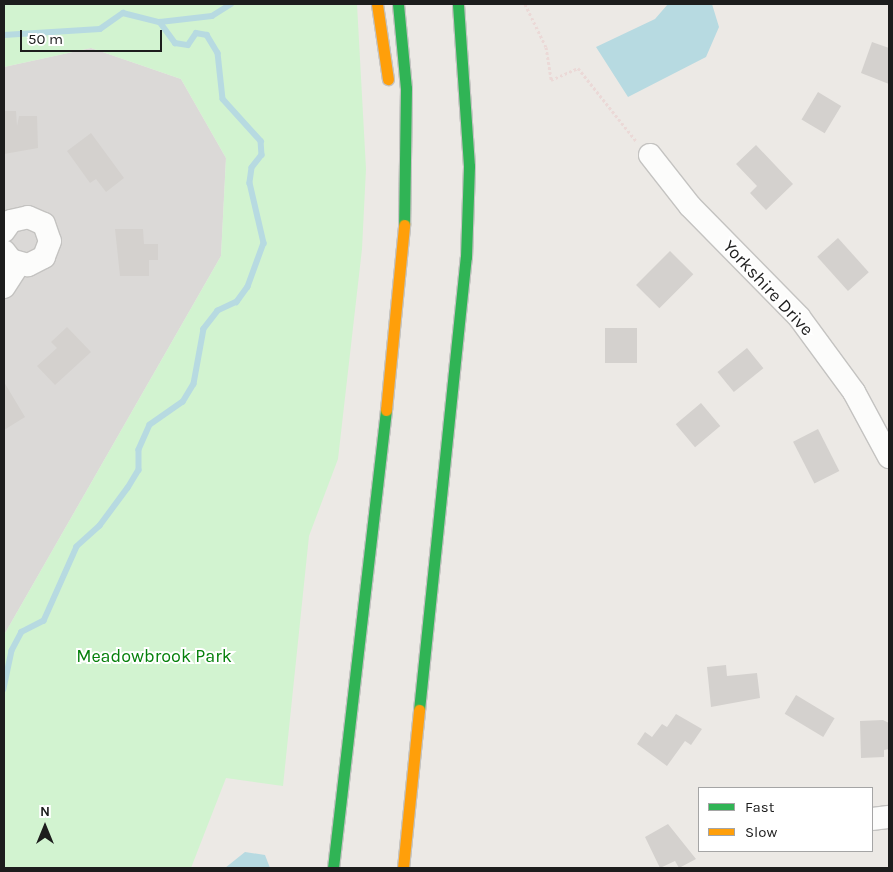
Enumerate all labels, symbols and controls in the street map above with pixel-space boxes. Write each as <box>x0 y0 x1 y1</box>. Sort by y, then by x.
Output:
scale bar <box>22 20 165 52</box>
text: 50 m <box>28 30 63 48</box>
street label: Yorkshire Drive <box>718 236 818 340</box>
park label: Meadowbrook Park <box>76 645 232 667</box>
legend <box>698 787 873 852</box>
text: Fast <box>745 798 774 816</box>
north arrow <box>20 802 70 852</box>
text: N <box>40 803 50 820</box>
text: Slow <box>745 823 777 841</box>

